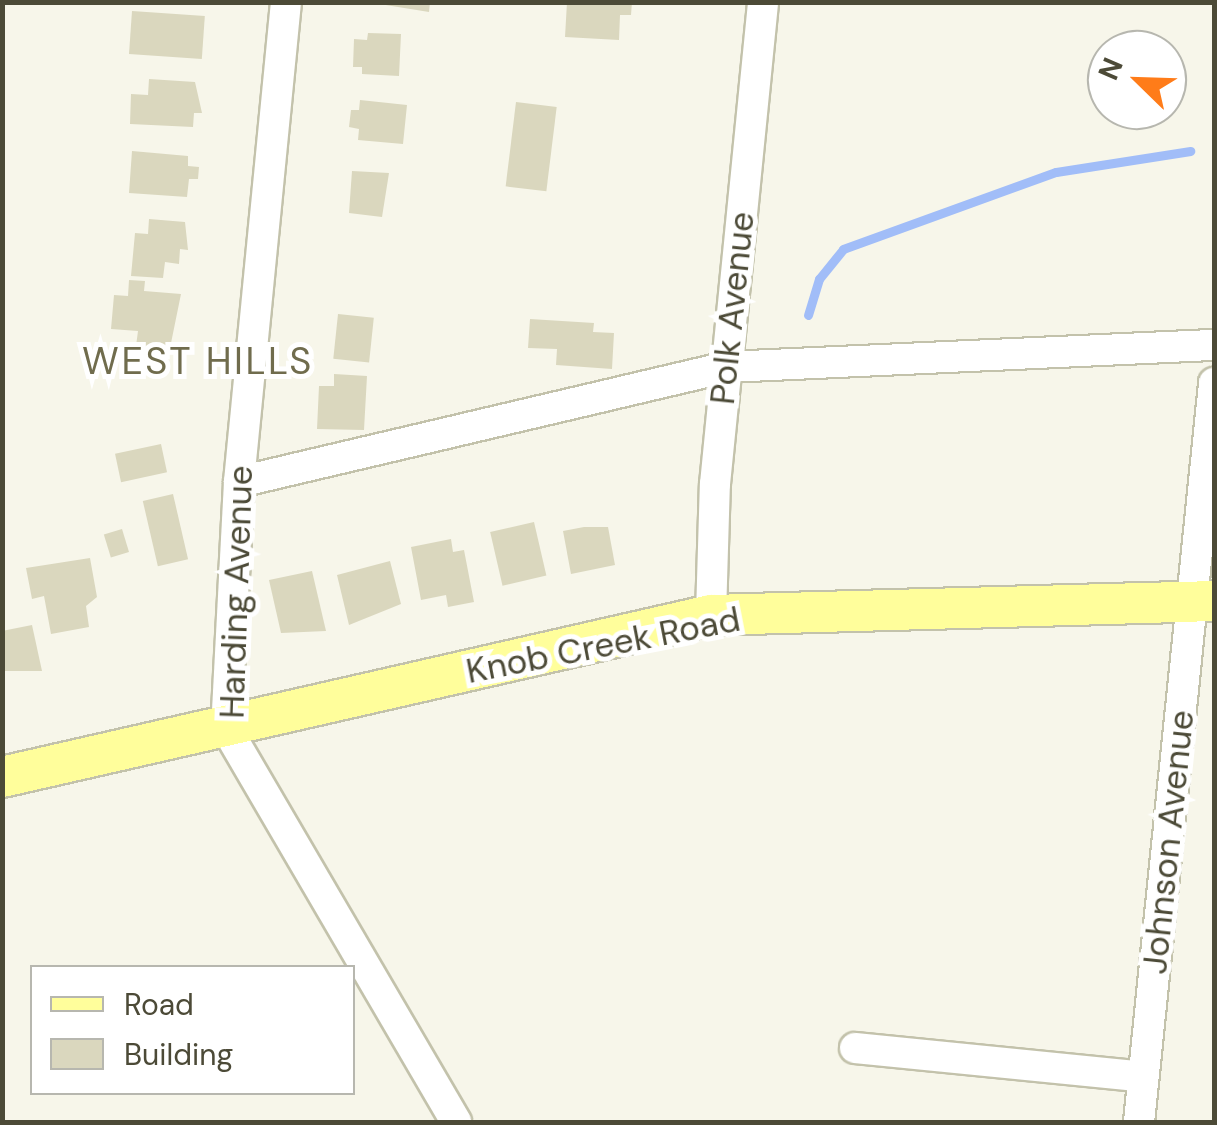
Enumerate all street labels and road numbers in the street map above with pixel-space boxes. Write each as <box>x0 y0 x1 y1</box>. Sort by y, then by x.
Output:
street label: Polk Avenue <box>701 209 763 407</box>
street label: Harding Avenue <box>211 465 261 719</box>
street label: Knob Creek Road <box>463 598 743 692</box>
street label: Johnson Avenue <box>1133 708 1203 976</box>

